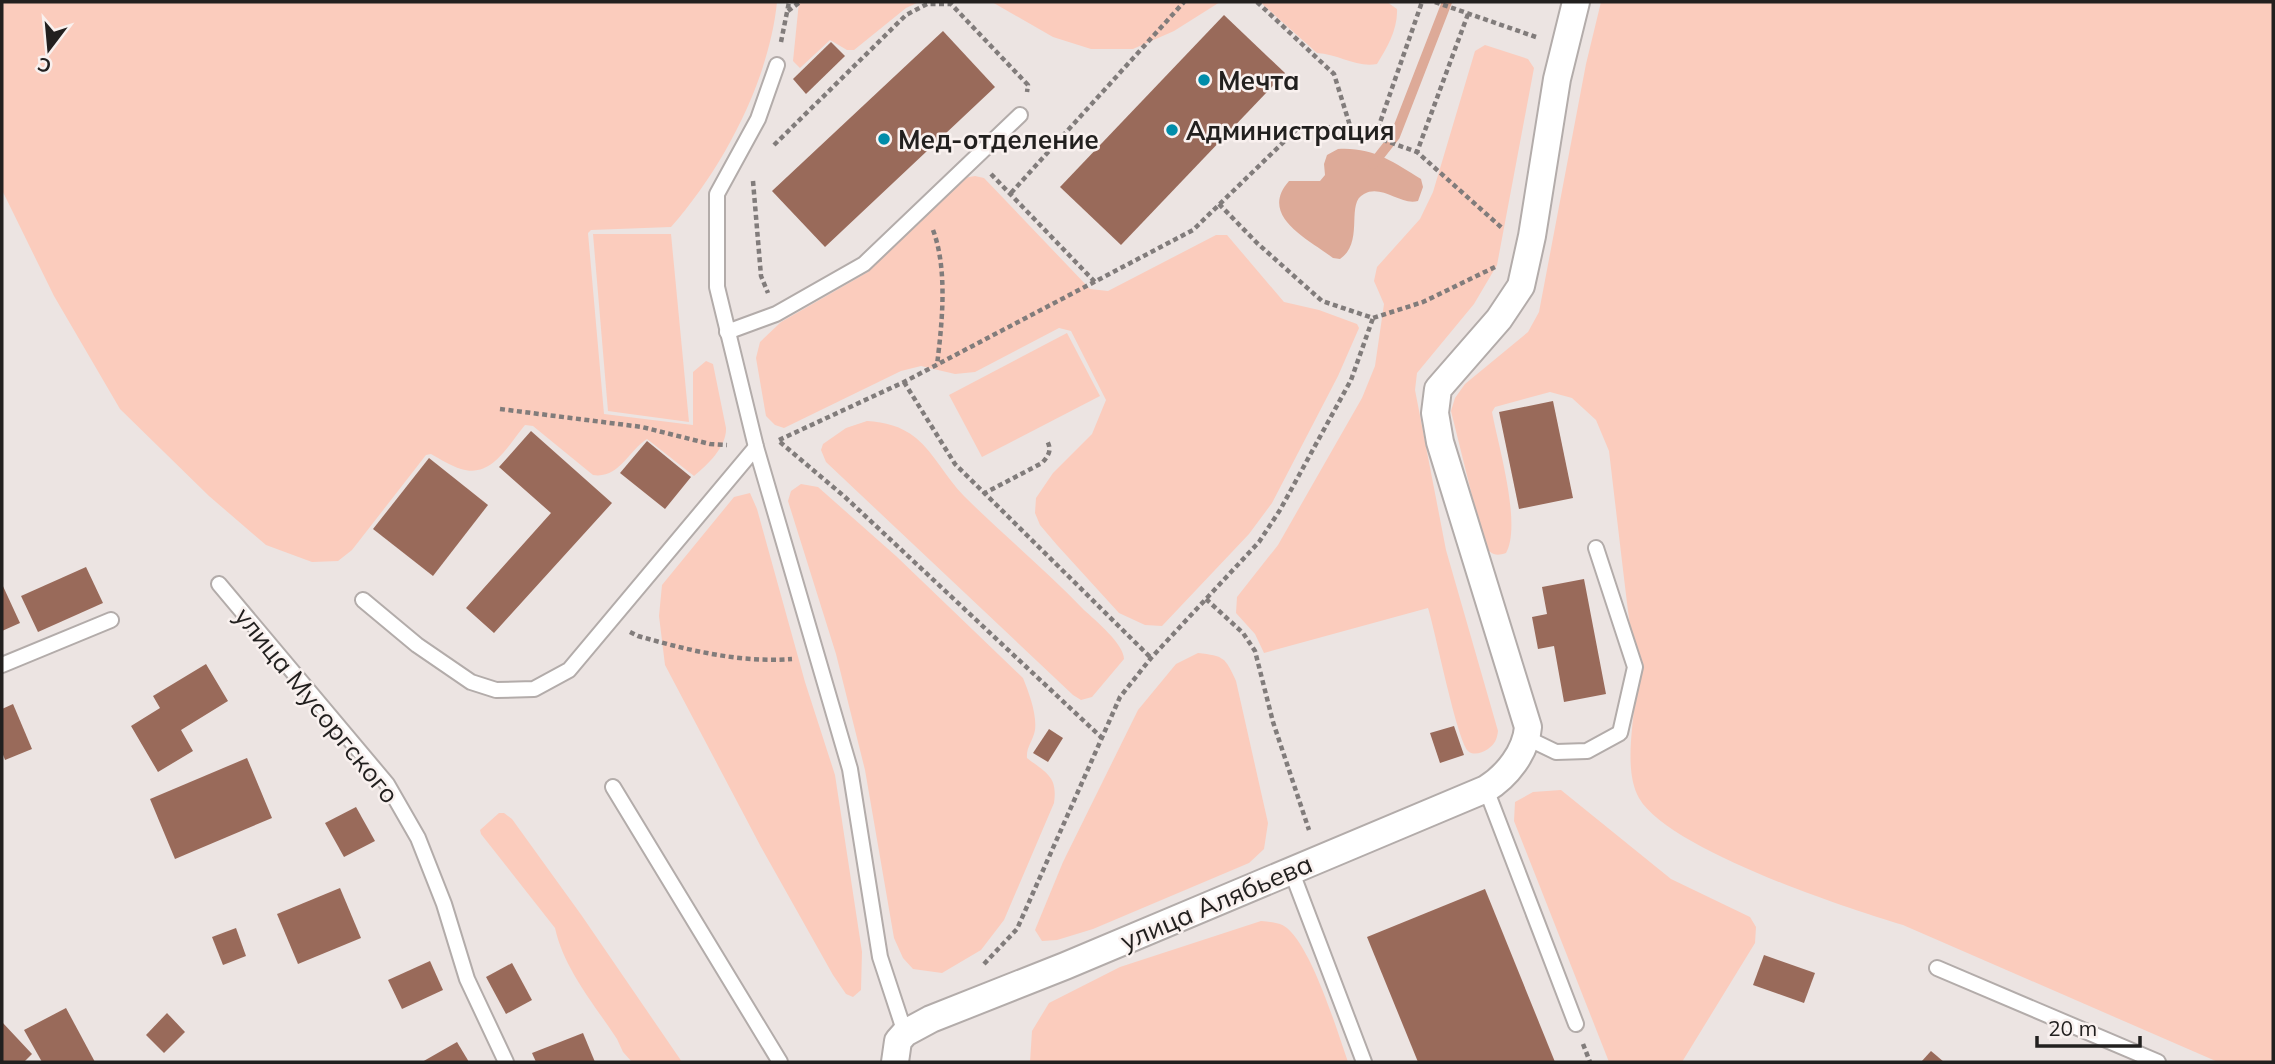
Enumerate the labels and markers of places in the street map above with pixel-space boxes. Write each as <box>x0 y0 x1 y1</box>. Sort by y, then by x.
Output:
place label: Мечта <box>1218 64 1299 97</box>
marker: Мечта <box>1196 72 1212 88</box>
place label: Администрация <box>1186 114 1395 147</box>
marker: Администрация <box>1164 122 1180 138</box>
place label: Мед-отделение <box>898 123 1099 156</box>
marker: Мед-отделение <box>876 131 892 147</box>

